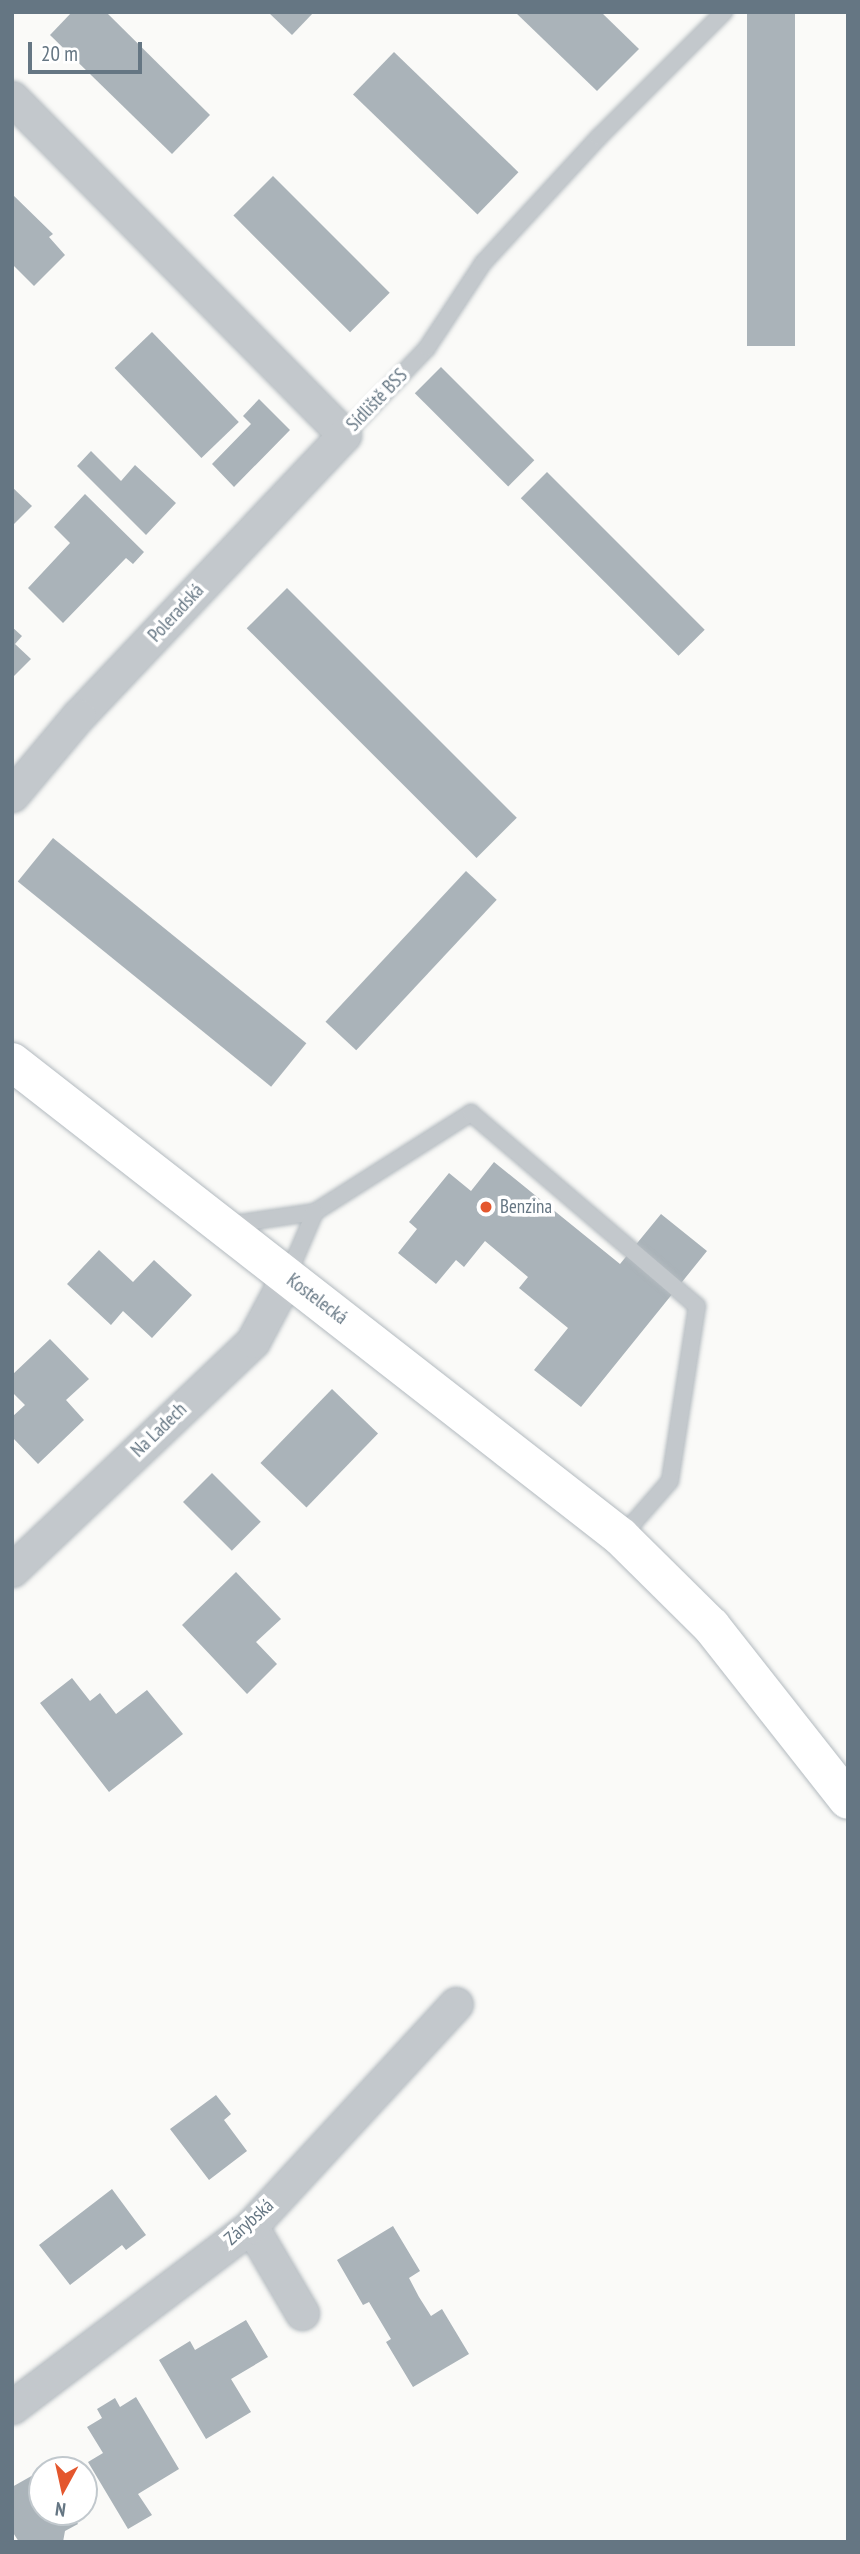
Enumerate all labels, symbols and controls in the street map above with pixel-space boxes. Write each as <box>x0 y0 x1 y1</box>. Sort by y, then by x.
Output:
scale bar <box>32 28 145 72</box>
text: 20 m <box>41 40 78 67</box>
street label: Sídliště BSS <box>342 364 412 436</box>
street label: Poleradská <box>143 579 209 647</box>
place label: Benzina <box>500 1196 552 1218</box>
marker: Benzina <box>478 1199 494 1215</box>
street label: Kostelecká <box>282 1269 352 1329</box>
street label: Na Ladech <box>127 1398 191 1462</box>
street label: Zárybská <box>220 2194 278 2250</box>
north arrow <box>28 2456 98 2526</box>
text: N <box>54 2497 67 2522</box>

